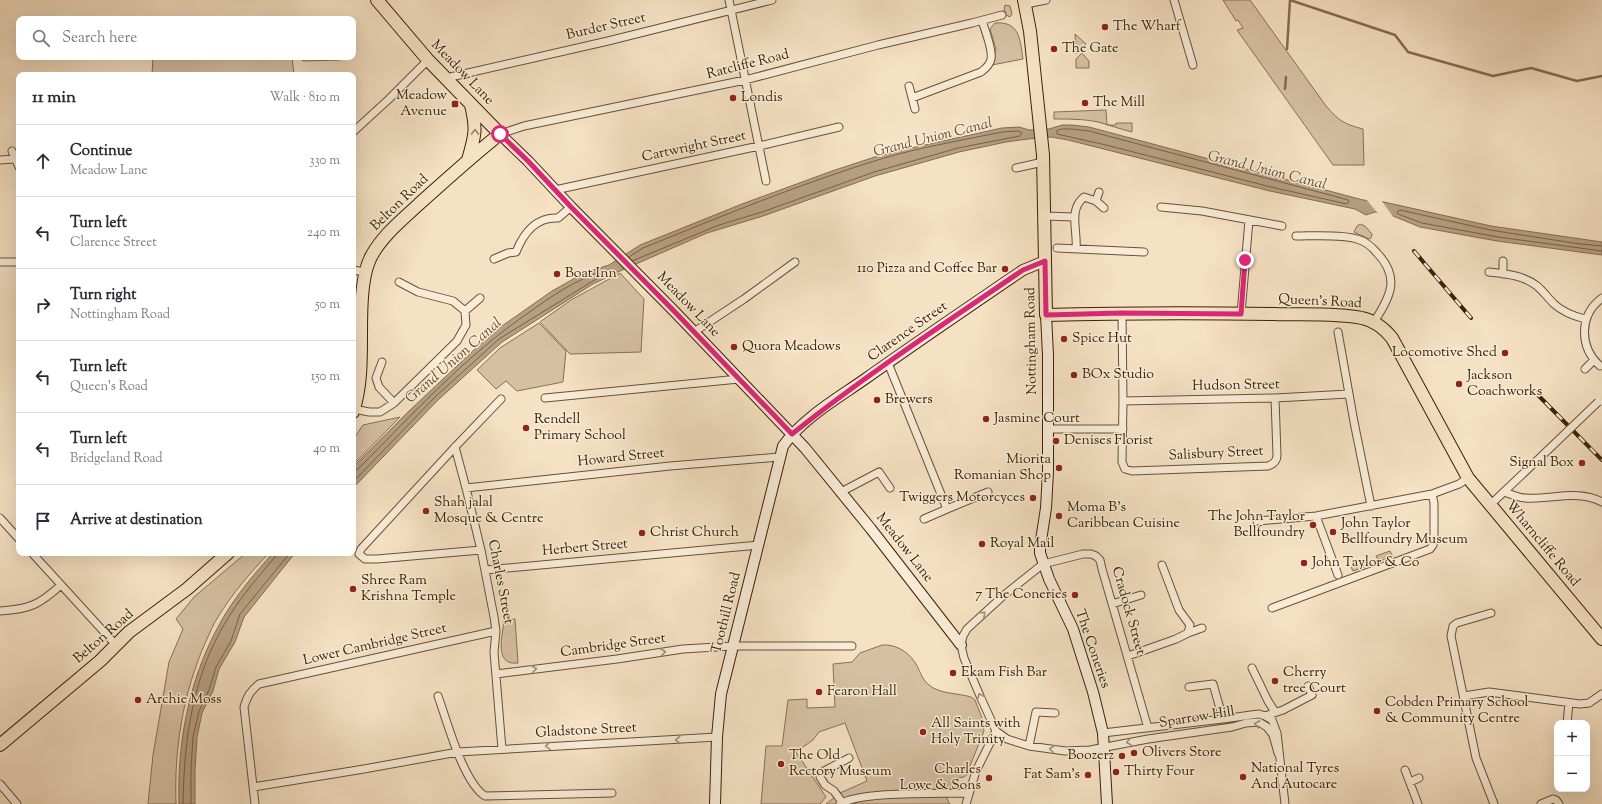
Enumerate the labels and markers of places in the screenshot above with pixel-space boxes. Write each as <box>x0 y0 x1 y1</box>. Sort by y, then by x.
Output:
place label: The Wharf <box>1113 17 1182 37</box>
marker: The Wharf <box>1100 22 1110 32</box>
place label: The Gate <box>1062 39 1119 59</box>
marker: The Gate <box>1049 44 1059 54</box>
place label: Meadow Avenue <box>396 86 448 122</box>
place label: Londis <box>741 88 783 108</box>
marker: Londis <box>728 93 738 103</box>
place label: The Mill <box>1093 93 1145 113</box>
marker: The Mill <box>1080 98 1090 108</box>
marker: Meadow Avenue <box>450 99 460 109</box>
place label: 110 Pizza and Coffee Bar <box>857 259 998 279</box>
place label: Boat Inn <box>565 264 617 284</box>
marker: 110 Pizza and Coffee Bar <box>1000 264 1010 274</box>
marker: Boat Inn <box>552 269 562 279</box>
place label: Spice Hut <box>1072 329 1132 349</box>
marker: Spice Hut <box>1059 334 1069 344</box>
place label: Quora Meadows <box>742 337 841 357</box>
marker: Quora Meadows <box>729 342 739 352</box>
place label: Locomotive Shed <box>1392 343 1497 363</box>
marker: Locomotive Shed <box>1500 348 1510 358</box>
place label: BOx Studio <box>1082 365 1154 385</box>
place label: Jackson Coachworks <box>1466 366 1542 402</box>
marker: BOx Studio <box>1069 370 1079 380</box>
marker: Jackson Coachworks <box>1454 379 1464 389</box>
place label: Brewers <box>885 390 933 410</box>
marker: Brewers <box>872 395 882 405</box>
place label: Jasmine Court <box>993 409 1080 429</box>
place label: Rendell Primary School <box>534 410 626 446</box>
marker: Jasmine Court <box>981 414 991 424</box>
marker: Rendell Primary School <box>521 423 531 433</box>
place label: Denises Florist <box>1064 431 1153 451</box>
marker: Denises Florist <box>1051 436 1061 446</box>
place label: Miorita Romanian Shop <box>954 450 1052 486</box>
place label: Signal Box <box>1509 453 1574 473</box>
marker: Signal Box <box>1577 458 1587 468</box>
marker: Miorita Romanian Shop <box>1054 463 1064 473</box>
place label: Twiggers Motorcyces <box>899 488 1025 508</box>
place label: Shah jalal Mosque & Centre <box>434 493 543 529</box>
marker: Twiggers Motorcyces <box>1028 493 1038 503</box>
place label: Moma B's Caribbean Cuisine <box>1067 498 1180 534</box>
marker: Shah jalal Mosque & Centre <box>421 506 431 516</box>
place label: The John Taylor Bellfoundry <box>1208 507 1306 543</box>
marker: Moma B's Caribbean Cuisine <box>1054 511 1064 521</box>
place label: John Taylor Bellfoundry Museum <box>1340 514 1468 550</box>
marker: The John Taylor Bellfoundry <box>1308 520 1318 530</box>
place label: Christ Church <box>650 523 739 543</box>
marker: John Taylor Bellfoundry Museum <box>1328 527 1338 537</box>
marker: Christ Church <box>637 528 647 538</box>
place label: Royal Mail <box>990 534 1055 554</box>
marker: Royal Mail <box>977 539 987 549</box>
place label: John Taylor & Co <box>1311 553 1420 573</box>
marker: John Taylor & Co <box>1299 558 1309 568</box>
place label: Shree Ram Krishna Temple <box>361 571 456 607</box>
marker: Shree Ram Krishna Temple <box>348 584 358 594</box>
place label: 7 The Coneries <box>975 585 1067 605</box>
marker: 7 The Coneries <box>1070 590 1080 600</box>
place label: Ekam Fish Bar <box>961 663 1048 683</box>
place label: Cherry tree Court <box>1283 663 1346 699</box>
marker: Ekam Fish Bar <box>948 668 958 678</box>
marker: Cherry tree Court <box>1270 676 1280 686</box>
place label: Fearon Hall <box>827 682 897 702</box>
marker: Fearon Hall <box>814 687 824 697</box>
place label: Archie Moss <box>146 690 222 710</box>
place label: Cobden Primary School & Community Centre <box>1385 693 1529 729</box>
marker: Archie Moss <box>133 695 143 705</box>
marker: Cobden Primary School & Community Centre <box>1372 706 1382 716</box>
place label: All Saints with Holy Trinity <box>931 714 1021 750</box>
marker: All Saints with Holy Trinity <box>918 727 928 737</box>
place label: Olivers Store <box>1142 743 1222 763</box>
place label: The Old Rectory Museum <box>789 746 892 782</box>
place label: Boozerz <box>1068 746 1114 766</box>
marker: Olivers Store <box>1129 748 1139 758</box>
marker: Boozerz <box>1117 751 1127 761</box>
marker: The Old Rectory Museum <box>776 759 786 769</box>
place label: National Tyres And Autocare <box>1251 759 1339 795</box>
place label: Charles Lowe & Sons <box>900 760 981 796</box>
place label: Thirty Four <box>1124 762 1195 782</box>
place label: Fat Sam's <box>1024 765 1080 785</box>
marker: Thirty Four <box>1111 767 1121 777</box>
marker: Fat Sam's <box>1083 770 1093 780</box>
marker: National Tyres And Autocare <box>1238 772 1248 782</box>
marker: Charles Lowe & Sons <box>984 773 994 783</box>

